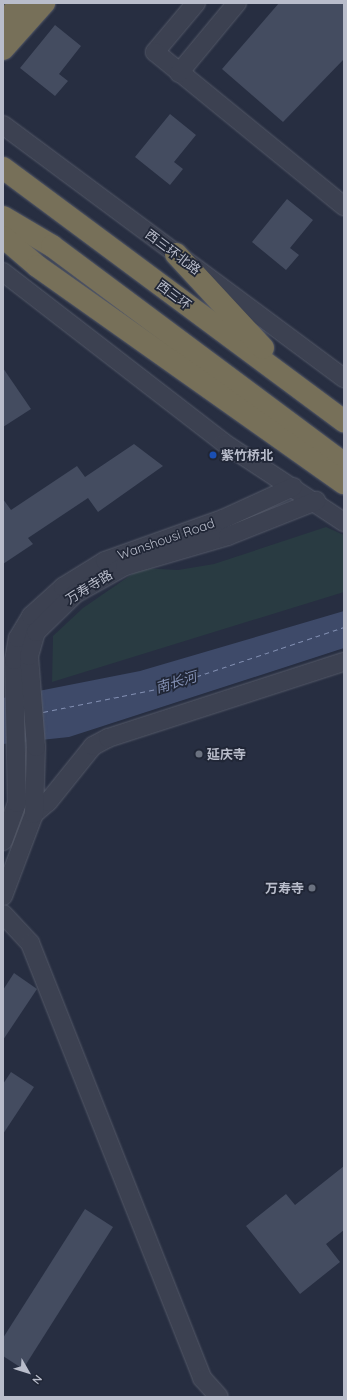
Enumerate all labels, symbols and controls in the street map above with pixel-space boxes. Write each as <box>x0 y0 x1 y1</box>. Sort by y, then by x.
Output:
street label: 西三环北路 <box>142 226 204 278</box>
street label: 西三环 <box>154 277 194 313</box>
place label: 紫竹桥北 <box>221 447 273 463</box>
marker: 紫竹桥北 <box>208 450 218 460</box>
street label: Wanshousi Road <box>116 515 216 563</box>
street label: 万寿寺路 <box>63 567 115 607</box>
water label: 南长河 <box>153 668 199 696</box>
place label: 延庆寺 <box>207 746 246 762</box>
marker: 延庆寺 <box>194 749 204 759</box>
place label: 万寿寺 <box>265 880 304 896</box>
marker: 万寿寺 <box>307 883 317 893</box>
north arrow <box>8 1352 48 1392</box>
text: N <box>29 1372 45 1387</box>

